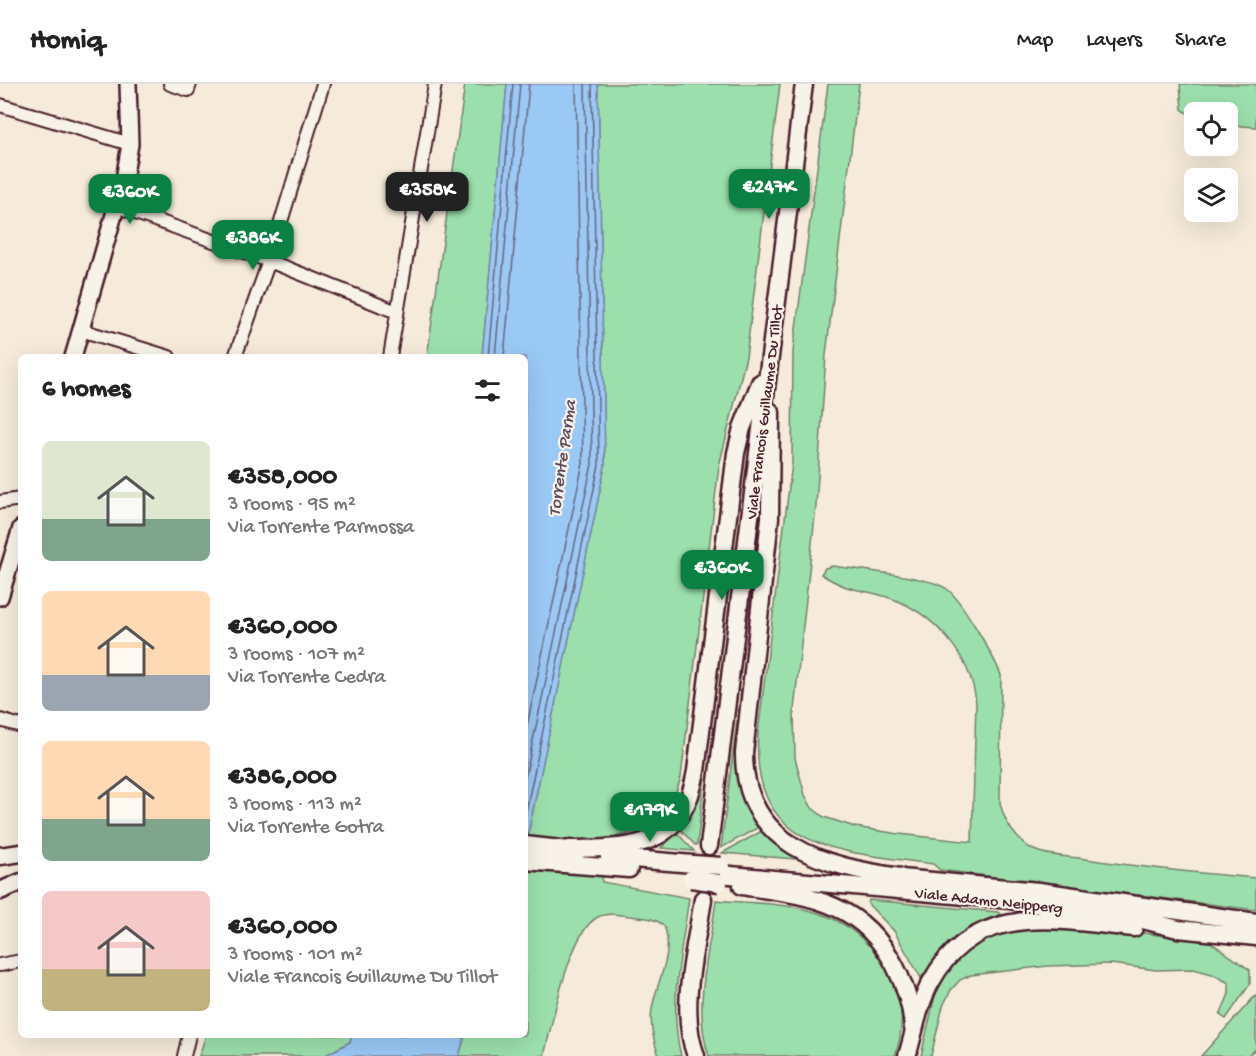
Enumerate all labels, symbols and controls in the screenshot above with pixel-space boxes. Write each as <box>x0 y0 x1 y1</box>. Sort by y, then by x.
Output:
text: Homiq <box>30 25 103 58</box>
text: Map <box>1017 29 1053 54</box>
text: Layers <box>1086 29 1142 54</box>
text: Share <box>1175 29 1226 54</box>
map controls <box>1184 102 1238 222</box>
button: locate <box>1184 102 1238 156</box>
button: layers <box>1184 168 1238 222</box>
pin: €247K <box>727 169 811 220</box>
pin: €358K <box>385 172 469 223</box>
pin: €360K <box>88 174 172 225</box>
text: €247K <box>743 177 795 200</box>
text: €358K <box>400 180 454 203</box>
text: €360K <box>103 182 157 205</box>
pin: €386K <box>211 220 295 271</box>
text: €386K <box>226 228 280 251</box>
street label: Viale Francois Guillaume Du Tillot <box>744 303 789 521</box>
icon: filters <box>471 374 504 407</box>
text: 6 homes <box>42 375 130 406</box>
water label: Torrente Parma <box>545 398 582 518</box>
text: €358,000 <box>228 463 337 494</box>
icon: home <box>90 465 162 537</box>
text: 3 rooms · 95 m² <box>228 494 356 517</box>
text: Via Torrente Parmossa <box>228 517 414 540</box>
pin: €360K <box>680 550 764 601</box>
text: €360K <box>695 558 749 581</box>
text: €360,000 <box>228 613 337 644</box>
icon: home <box>90 615 162 687</box>
text: 3 rooms · 107 m² <box>228 644 365 667</box>
text: Via Torrente Cedra <box>228 667 386 690</box>
text: €386,000 <box>228 763 337 794</box>
icon: home <box>90 765 162 837</box>
pin: €179K <box>608 792 692 843</box>
text: 3 rooms · 113 m² <box>228 794 362 817</box>
text: €179K <box>624 800 676 823</box>
text: Via Torrente Gotra <box>228 817 384 840</box>
street label: Viale Adamo Neipperg <box>913 885 1064 920</box>
text: €360,000 <box>228 913 337 944</box>
icon: home <box>90 915 162 987</box>
text: 3 rooms · 101 m² <box>228 944 363 967</box>
text: Viale Francois Guillaume Du Tillot <box>228 967 497 990</box>

